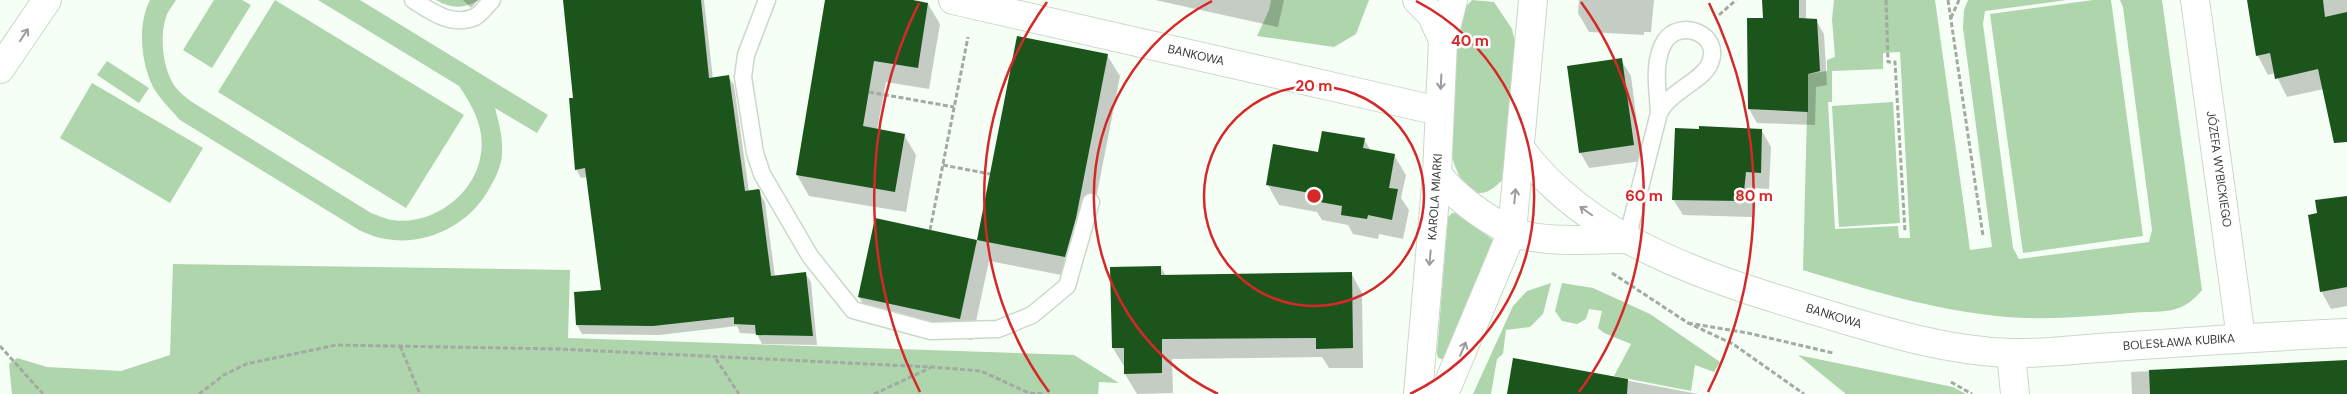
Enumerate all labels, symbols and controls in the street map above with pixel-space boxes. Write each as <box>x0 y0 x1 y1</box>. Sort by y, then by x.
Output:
one-way arrow <box>19 28 29 42</box>
text: 40 m <box>1451 31 1489 51</box>
street label: BANKOWA <box>1166 41 1226 69</box>
one-way arrow <box>1436 74 1445 90</box>
text: 20 m <box>1296 76 1332 96</box>
street label: JÓZEFA WYBICKIEGO <box>2203 110 2235 228</box>
street label: KAROLA MIARKI <box>1424 153 1446 241</box>
text: 60 m <box>1625 186 1663 206</box>
text: 80 m <box>1735 186 1773 206</box>
centre of rings <box>1305 187 1323 205</box>
one-way arrow <box>1510 189 1520 205</box>
one-way arrow <box>1580 206 1594 216</box>
one-way arrow <box>1425 250 1435 266</box>
street label: BANKOWA <box>1804 300 1864 332</box>
street label: BOLESŁAWA KUBIKA <box>2122 330 2236 354</box>
one-way arrow <box>1459 342 1468 357</box>

